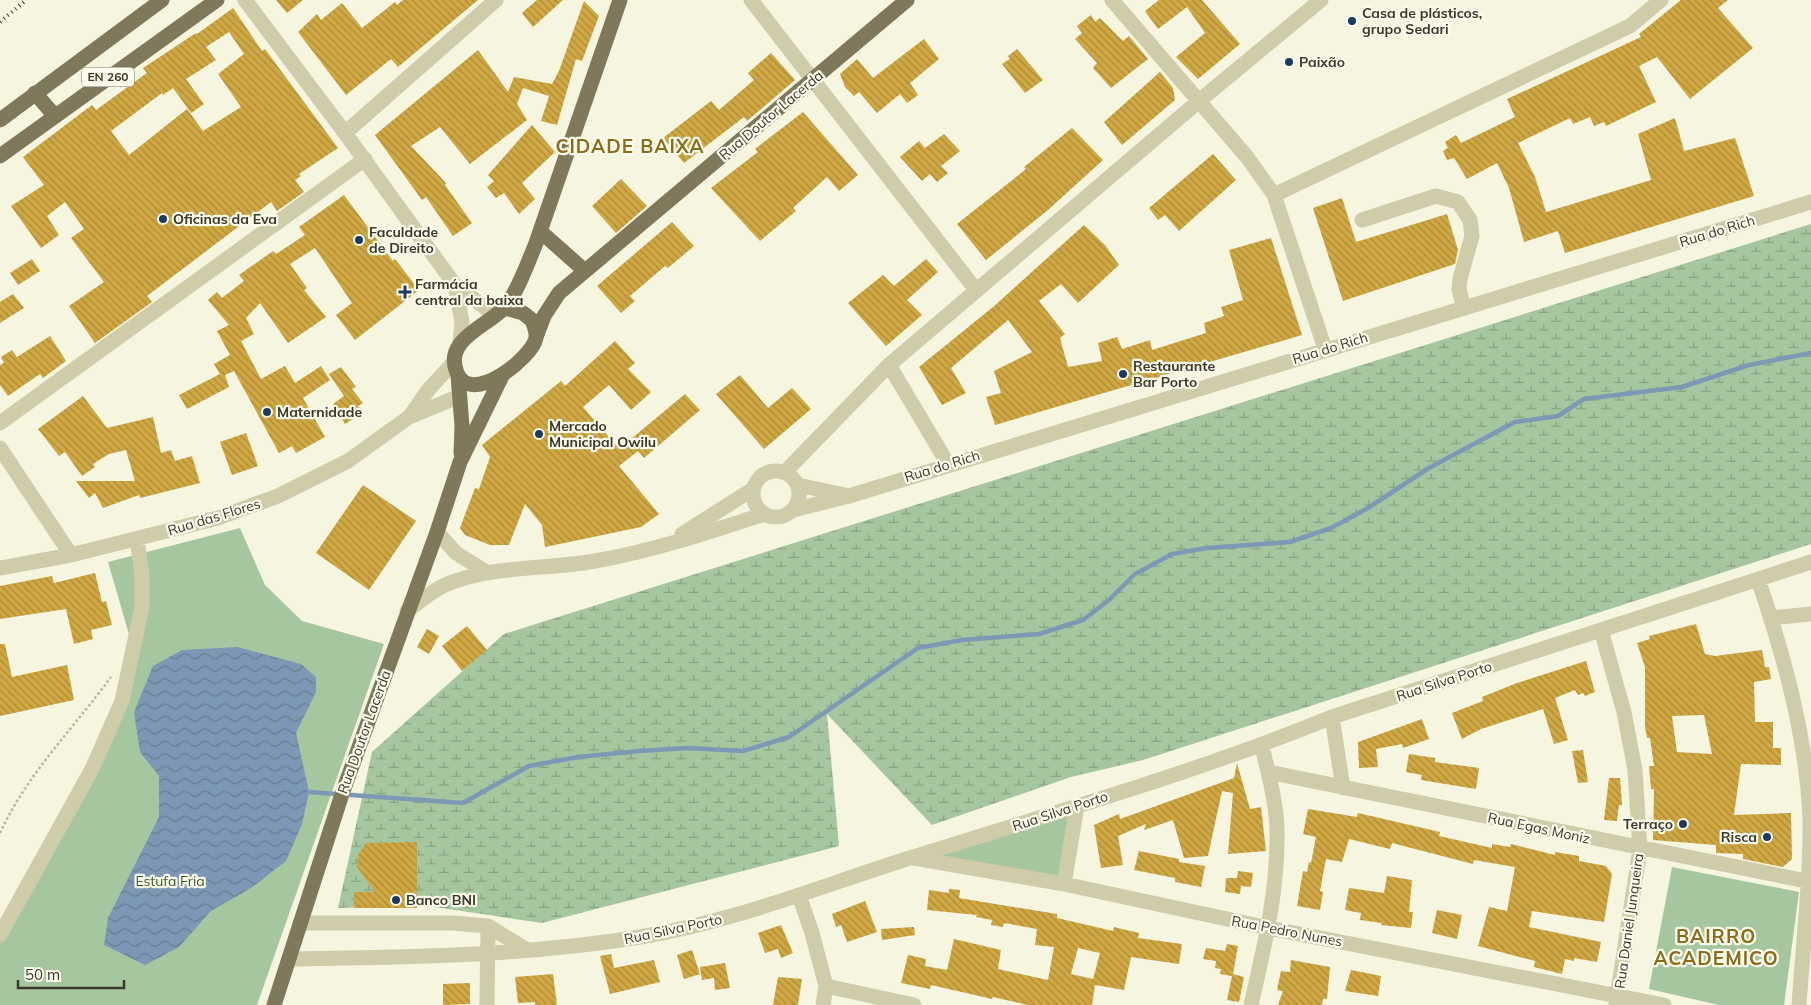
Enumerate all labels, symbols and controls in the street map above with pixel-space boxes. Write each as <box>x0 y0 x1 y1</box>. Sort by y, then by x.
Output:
place label: Casa de plásticos, grupo Sedari <box>1362 4 1482 38</box>
marker: Casa de plásticos, grupo Sedari <box>1346 15 1358 27</box>
place label: Paixão <box>1299 53 1345 71</box>
marker: Paixão <box>1283 56 1295 68</box>
street label: Rua Doutor Lacerda <box>715 66 827 164</box>
road number: EN 260 <box>82 68 134 86</box>
district label: CIDADE BAIXA <box>555 134 705 158</box>
place label: Oficinas da Eva <box>173 210 277 228</box>
street label: Rua do Rich <box>1677 211 1757 251</box>
marker: Oficinas da Eva <box>157 213 169 225</box>
place label: Faculdade de Direito <box>369 223 439 257</box>
marker: Faculdade de Direito <box>353 234 365 246</box>
place label: Farmácia central da baixa <box>415 275 523 309</box>
marker: Farmácia central da baixa <box>399 286 411 298</box>
street label: Rua do Rich <box>1290 328 1370 368</box>
place label: Restaurante Bar Porto <box>1133 357 1215 391</box>
marker: Restaurante Bar Porto <box>1117 368 1129 380</box>
place label: Maternidade <box>277 403 362 421</box>
marker: Maternidade <box>261 406 273 418</box>
place label: Mercado Municipal Owilu <box>549 417 656 451</box>
marker: Mercado Municipal Owilu <box>533 428 545 440</box>
street label: Rua do Rich <box>902 446 982 486</box>
street label: Rua das Flores <box>165 494 263 540</box>
street label: Rua Silva Porto <box>1394 657 1494 705</box>
street label: Rua Doutor Lacerda <box>333 668 395 796</box>
street label: Rua Silva Porto <box>1010 787 1110 835</box>
street label: Rua Egas Moniz <box>1486 808 1592 848</box>
place label: Terraço <box>1623 815 1673 833</box>
marker: Terraço <box>1677 818 1689 830</box>
place label: Risca <box>1721 828 1757 846</box>
marker: Risca <box>1761 831 1773 843</box>
street label: Rua Daniel Junqueira <box>1611 852 1647 990</box>
park label: Estufa Fria <box>135 872 205 890</box>
place label: Banco BNI <box>406 891 476 909</box>
marker: Banco BNI <box>390 894 402 906</box>
street label: Rua Silva Porto <box>622 910 724 948</box>
street label: Rua Pedro Nunes <box>1230 911 1344 951</box>
district label: BAIRRO ACADEMICO <box>1653 924 1779 970</box>
scale bar <box>18 958 124 990</box>
text: 50 m <box>25 965 60 984</box>

